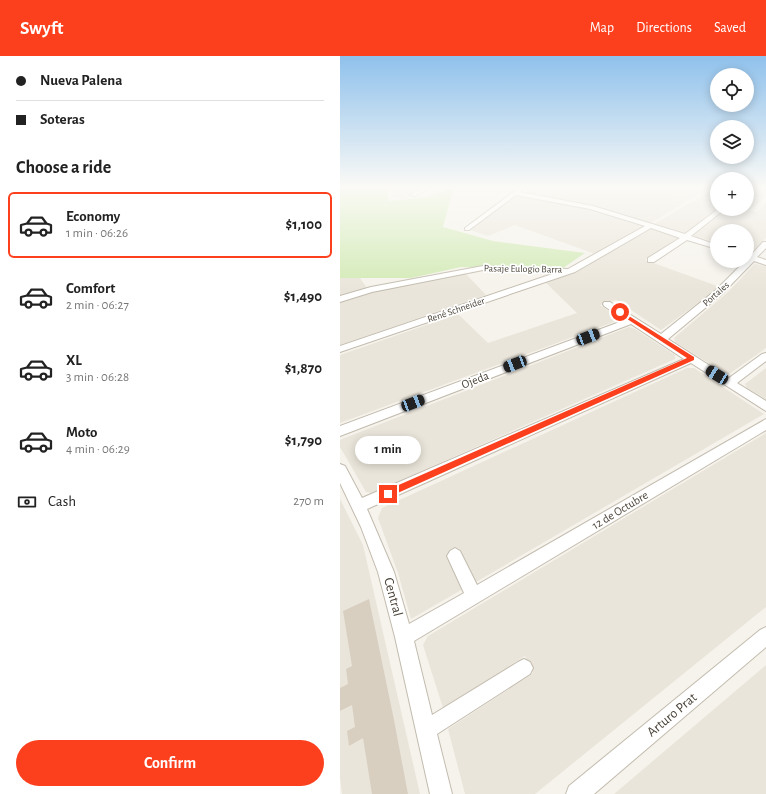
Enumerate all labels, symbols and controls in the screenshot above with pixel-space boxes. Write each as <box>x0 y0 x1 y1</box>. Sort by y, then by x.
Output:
text: Swyft <box>20 19 64 38</box>
text: Map <box>590 21 614 35</box>
text: Directions <box>636 21 692 35</box>
text: Saved <box>714 21 746 35</box>
map controls <box>710 68 754 268</box>
button: locate <box>710 68 754 112</box>
text: Nueva Palena <box>40 73 123 88</box>
text: Soteras <box>40 112 85 127</box>
button: layers <box>710 120 754 164</box>
text: Choose a ride <box>16 159 111 177</box>
button: + <box>710 172 754 216</box>
icon: car <box>18 207 54 243</box>
text: Economy <box>66 209 120 224</box>
text: $1,100 <box>285 217 322 232</box>
button: − <box>710 224 754 268</box>
text: 1 min · 06:26 <box>66 227 128 240</box>
street label: Pasaje Eulogio Barra <box>484 263 563 275</box>
icon: car <box>18 279 54 315</box>
street label: Portales <box>701 280 731 308</box>
text: Comfort <box>66 281 115 296</box>
text: $1,490 <box>284 289 322 304</box>
street label: René Schneider <box>426 295 487 324</box>
text: 2 min · 06:27 <box>66 299 129 312</box>
route start <box>611 303 629 321</box>
car <box>575 327 601 347</box>
icon: car <box>18 351 54 387</box>
text: XL <box>66 353 82 368</box>
car <box>502 354 528 374</box>
text: $1,870 <box>285 361 322 376</box>
car <box>704 364 730 386</box>
street label: Ojeda <box>460 369 491 392</box>
text: 3 min · 06:28 <box>66 371 129 384</box>
car <box>400 393 426 413</box>
icon: car <box>18 423 54 459</box>
text: Moto <box>66 425 98 440</box>
text: $1,790 <box>285 433 322 448</box>
callout: 1 min <box>355 436 421 464</box>
text: 4 min · 06:29 <box>66 443 130 456</box>
text: 1 min <box>374 443 402 456</box>
route end <box>379 485 397 503</box>
street label: 12 de Octubre <box>590 489 650 531</box>
icon: cash <box>16 491 38 513</box>
text: Cash <box>48 494 76 509</box>
text: 270 m <box>293 495 324 508</box>
street label: Central <box>381 576 405 618</box>
street label: Arturo Prat <box>645 690 700 740</box>
button: Confirm <box>16 740 324 786</box>

